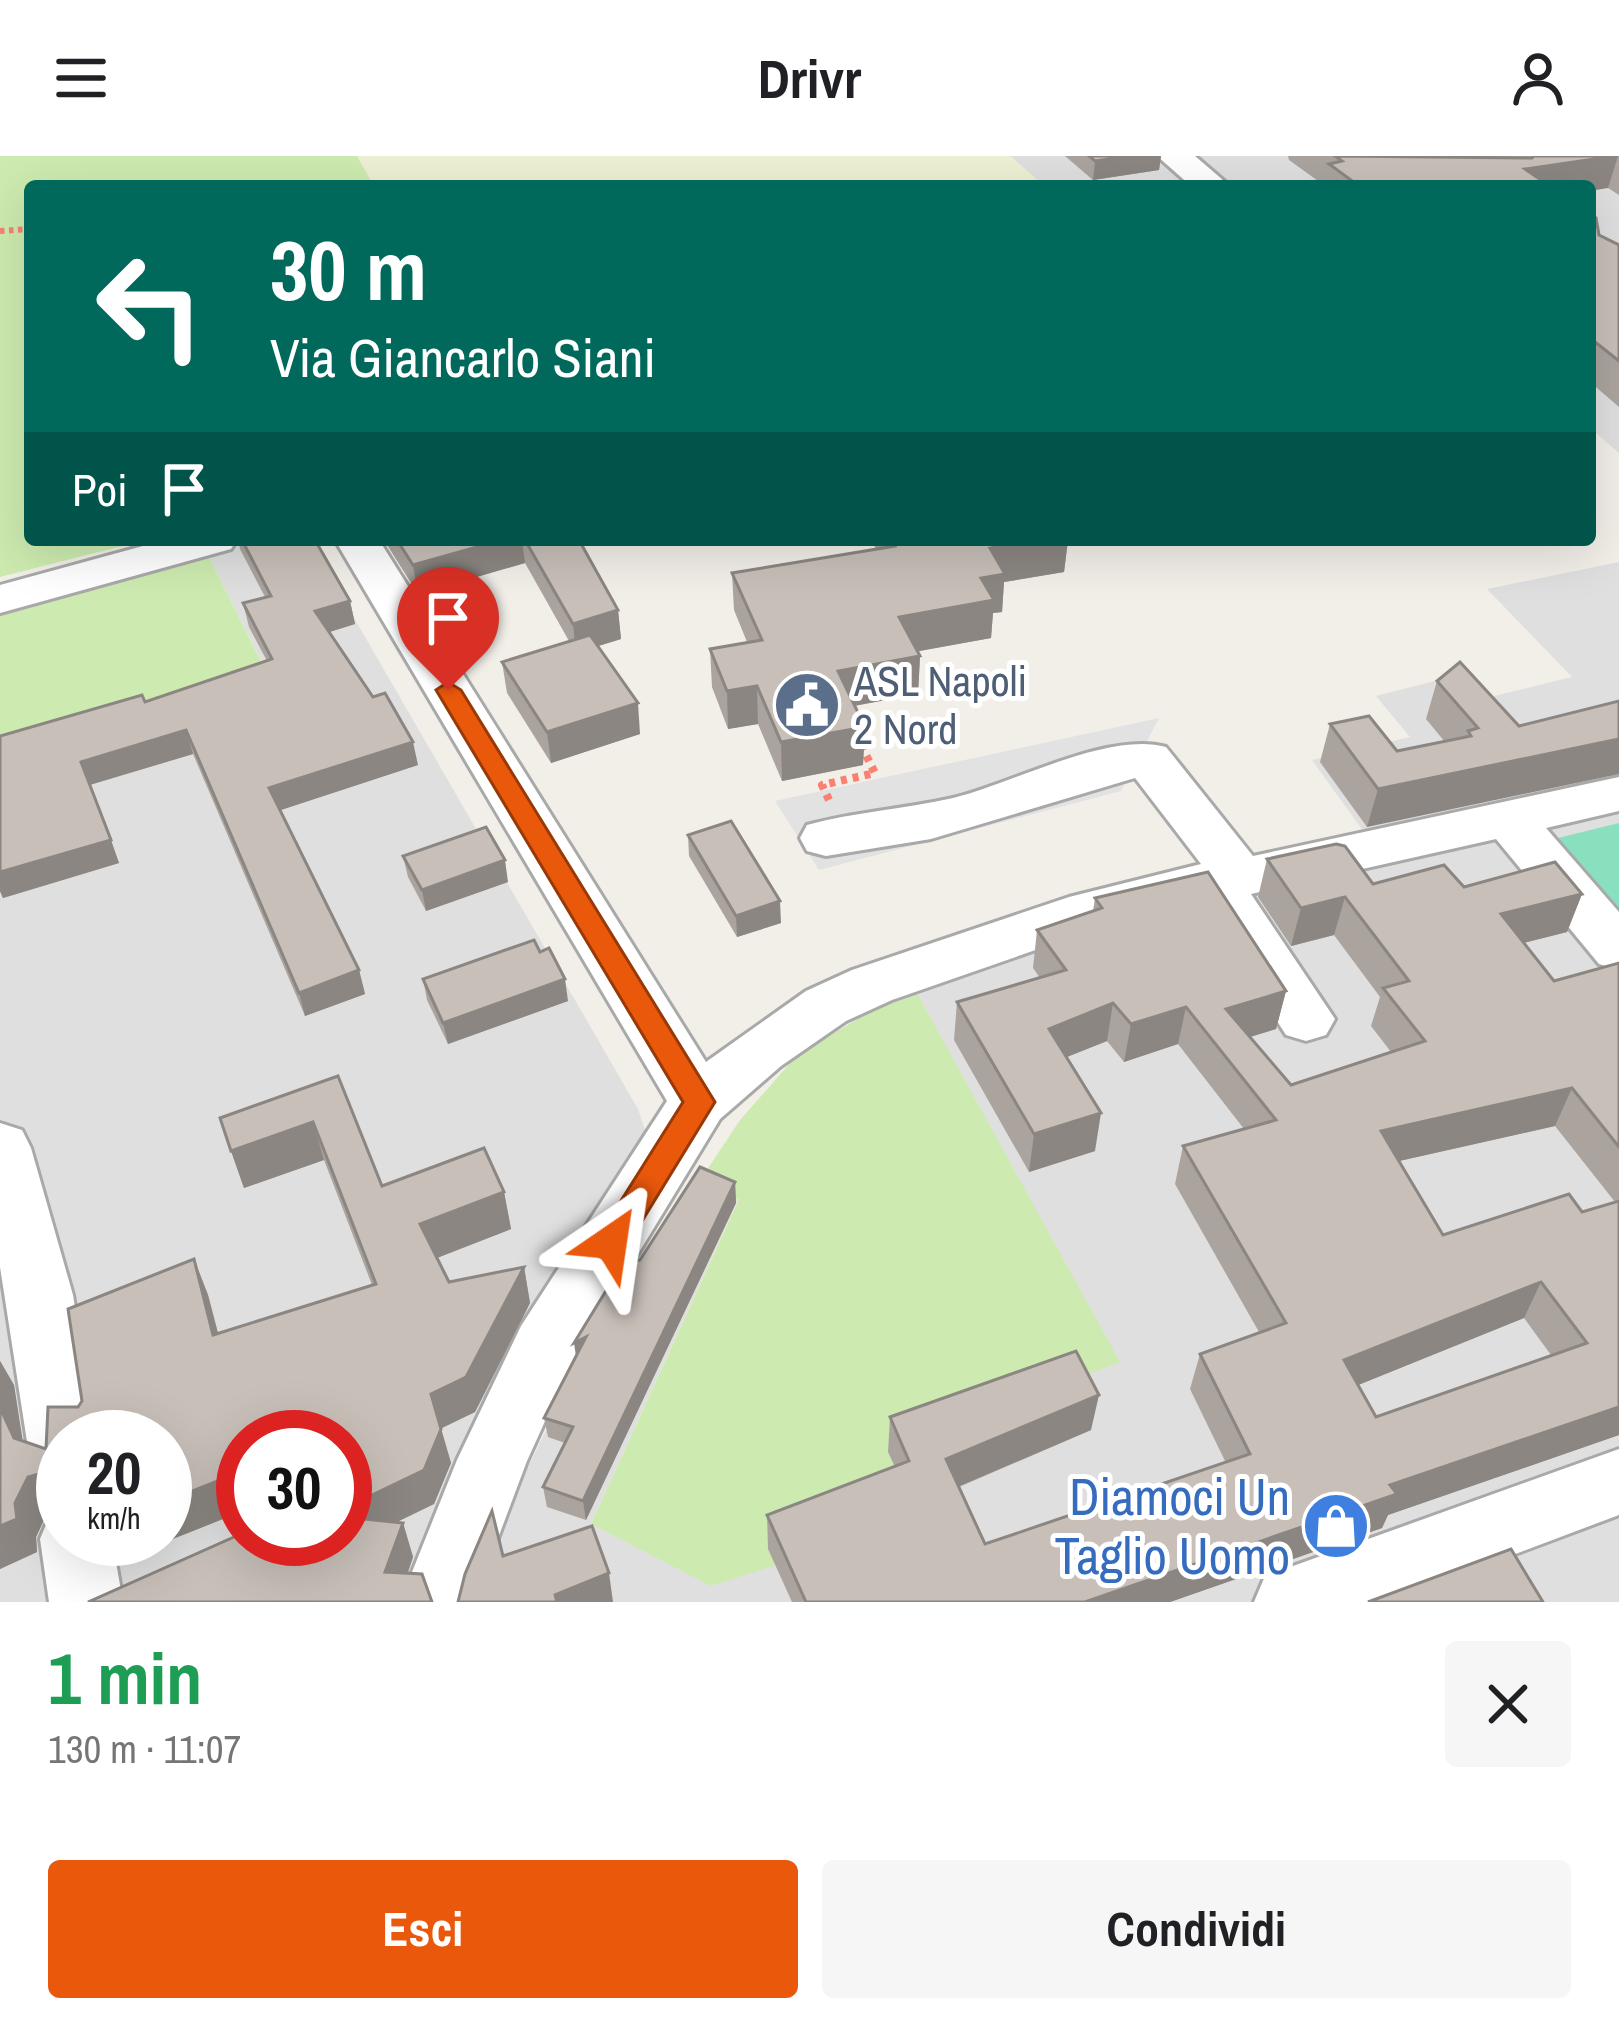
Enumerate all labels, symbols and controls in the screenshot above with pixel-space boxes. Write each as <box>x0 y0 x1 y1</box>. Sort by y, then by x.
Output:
text: Drivr <box>758 42 861 115</box>
icon: menu <box>48 45 114 111</box>
icon: person <box>1505 45 1571 111</box>
text: 30 m <box>270 213 427 326</box>
icon: left <box>72 228 228 384</box>
text: Via Giancarlo Siani <box>270 321 656 394</box>
icon: arrive <box>151 456 217 522</box>
text: Poi <box>72 459 127 520</box>
pin <box>397 567 499 690</box>
icon: arrive <box>415 585 481 651</box>
place label: ASL Napoli 2 Nord <box>853 653 1027 757</box>
public building icon: ASL Napoli 2 Nord <box>772 670 842 740</box>
position arrow <box>548 1179 674 1305</box>
speed limit sign: 30 <box>216 1410 372 1566</box>
text: 20 <box>87 1432 141 1513</box>
place label: Diamoci Un Taglio Uomo <box>1054 1462 1290 1590</box>
shop icon: Diamoci Un Taglio Uomo <box>1301 1491 1371 1561</box>
text: km/h <box>87 1498 141 1538</box>
text: 1 min <box>48 1629 202 1726</box>
button: close <box>1445 1641 1571 1767</box>
text: 130 m · 11:07 <box>48 1723 241 1775</box>
button: Esci <box>48 1860 798 1998</box>
button: Condividi <box>822 1860 1571 1998</box>

